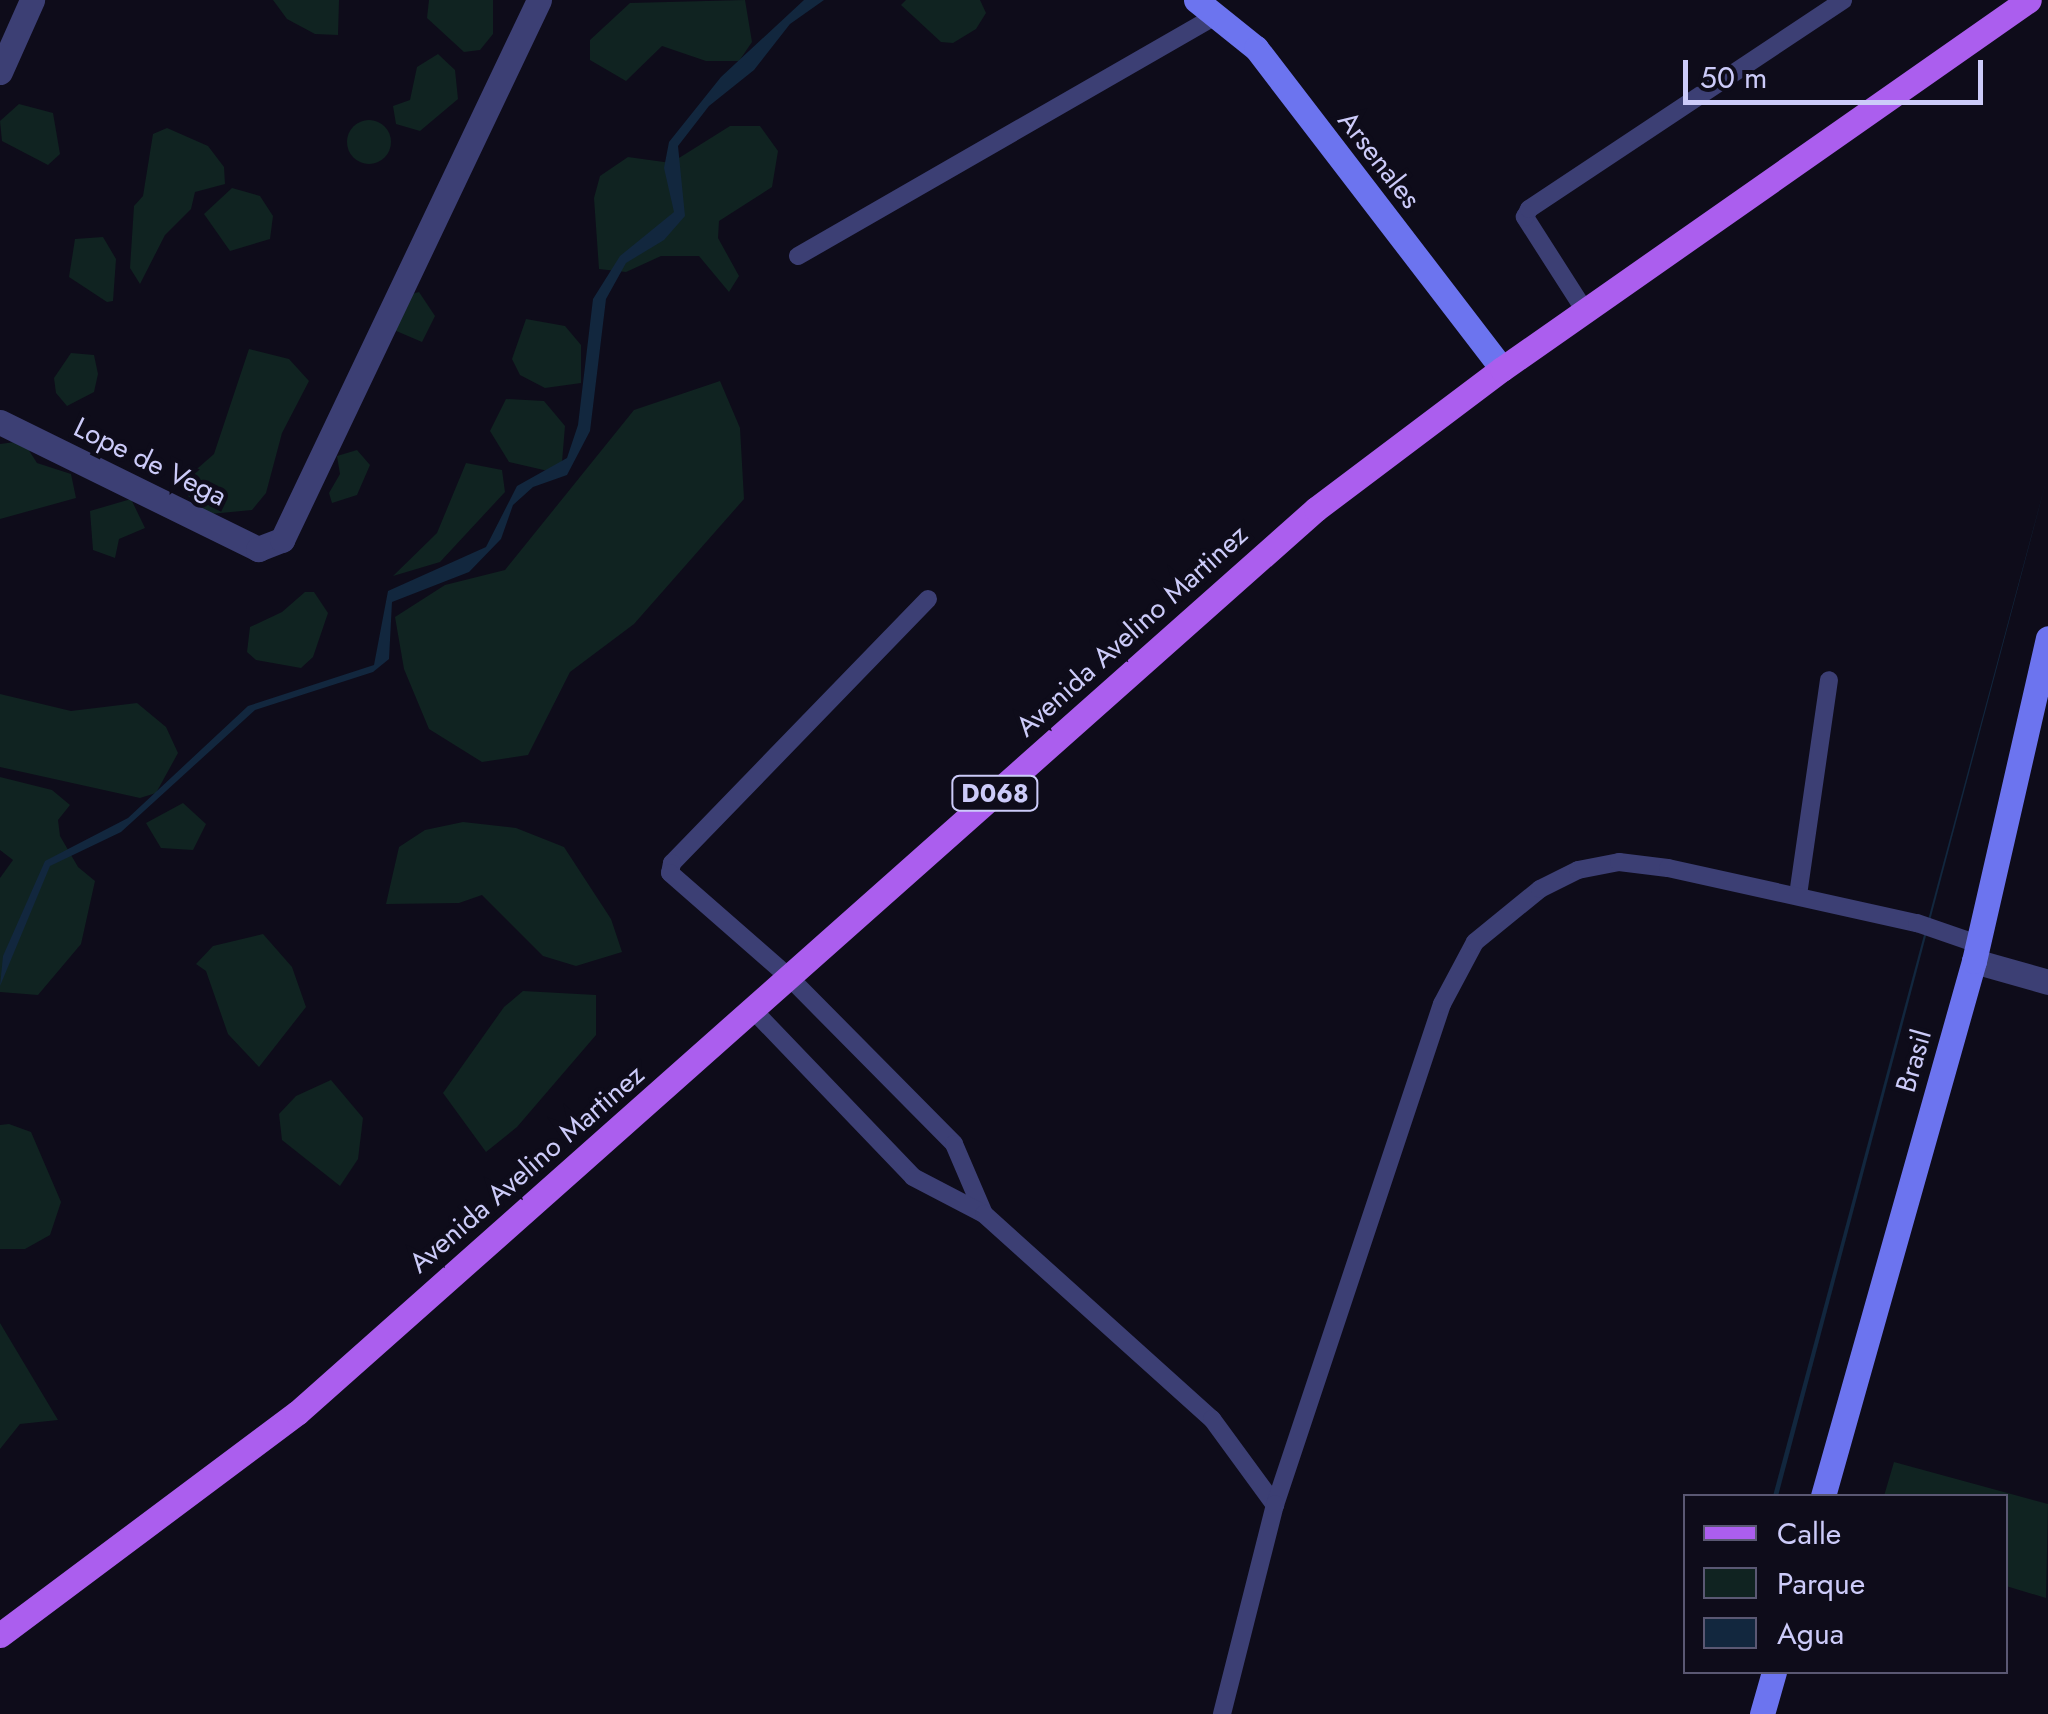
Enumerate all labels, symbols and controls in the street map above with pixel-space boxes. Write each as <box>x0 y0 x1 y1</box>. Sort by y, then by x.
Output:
scale bar <box>1688 40 1988 102</box>
text: 50 m <box>1700 56 1767 99</box>
street label: Arsenales <box>1331 105 1427 215</box>
street label: Lope de Vega <box>68 411 232 513</box>
street label: Avenida Avelino Martinez <box>1009 518 1255 744</box>
road number: D068 <box>950 773 1040 813</box>
street label: Brasil <box>1889 1026 1939 1096</box>
street label: Avenida Avelino Martinez <box>403 1058 651 1280</box>
legend <box>1683 1494 2008 1674</box>
text: Calle <box>1777 1512 1841 1555</box>
text: Parque <box>1777 1562 1865 1605</box>
text: Agua <box>1777 1612 1844 1655</box>

